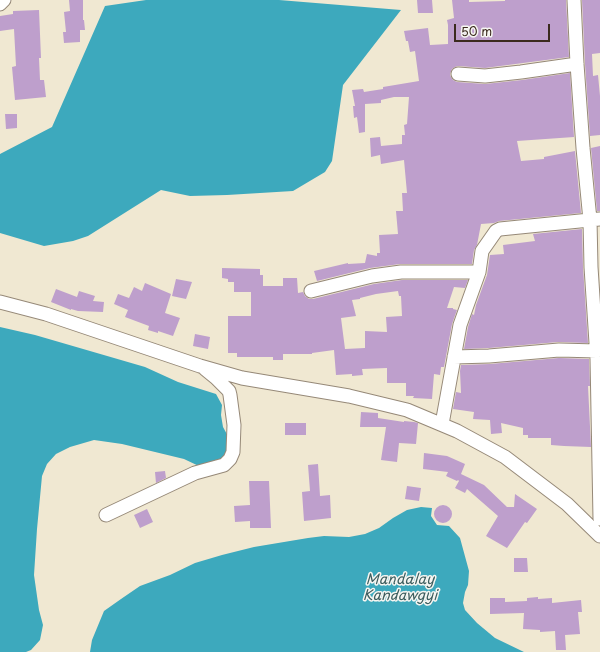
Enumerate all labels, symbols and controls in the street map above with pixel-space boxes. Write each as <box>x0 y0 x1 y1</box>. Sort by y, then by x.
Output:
scale bar <box>456 16 552 42</box>
text: 50 m <box>461 22 492 40</box>
water label: Mandalay Kandawgyi <box>363 572 437 604</box>

